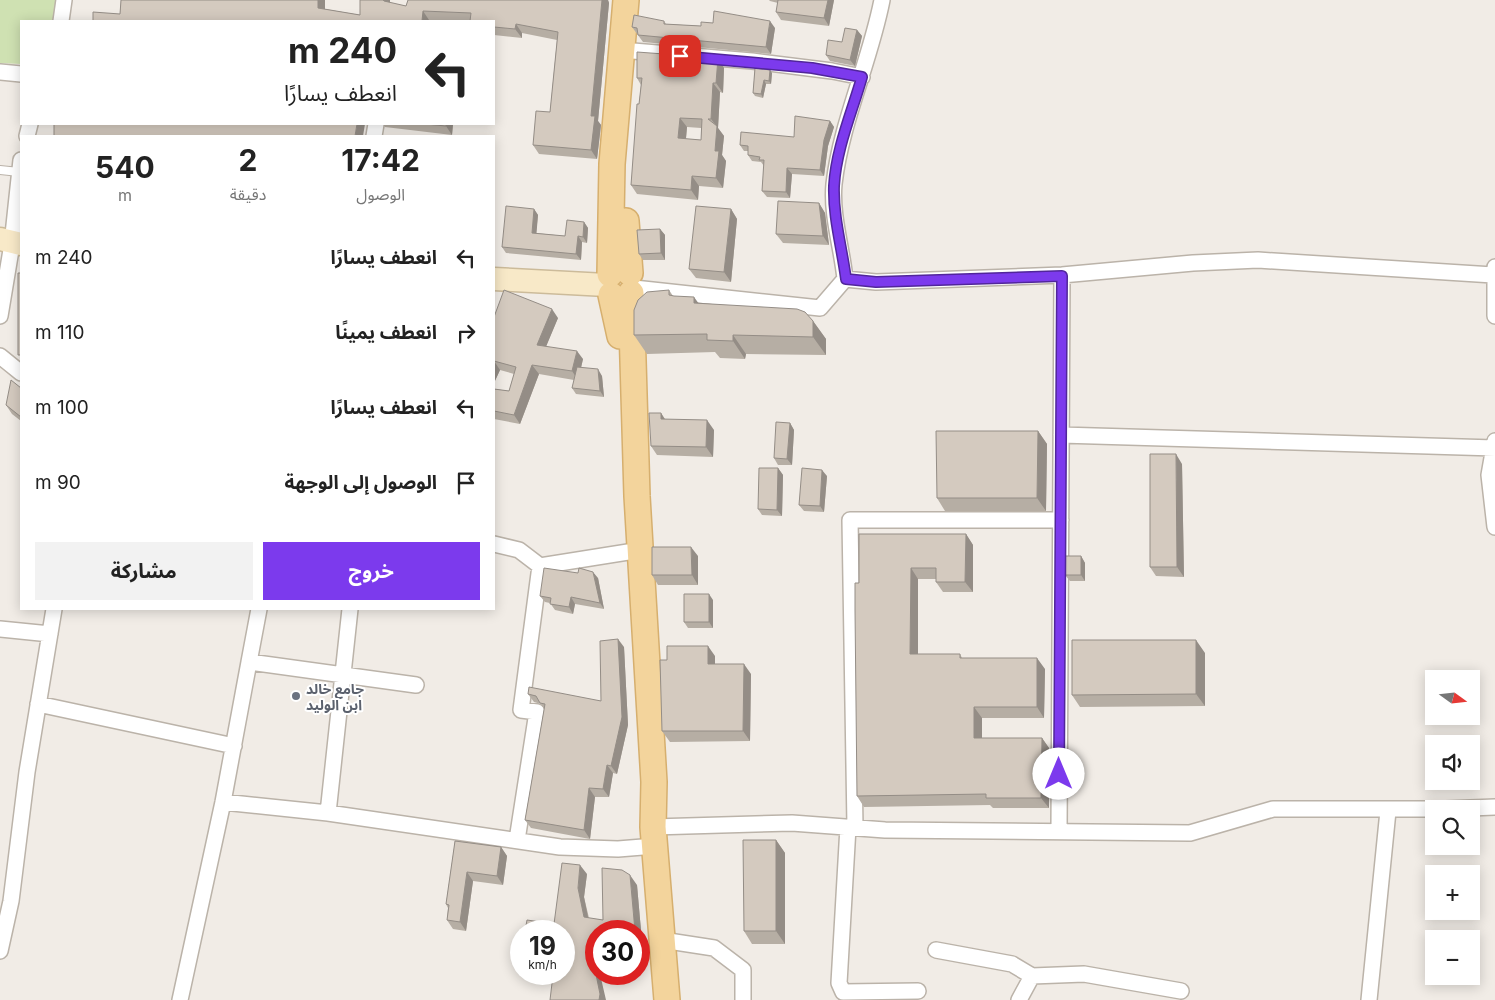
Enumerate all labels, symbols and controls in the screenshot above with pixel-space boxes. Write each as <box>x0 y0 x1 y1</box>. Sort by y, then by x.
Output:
text: 240 m <box>288 29 397 71</box>
pin <box>659 35 701 77</box>
icon: left <box>415 40 480 105</box>
icon: arrive <box>666 42 694 70</box>
text: انعطف يسارًا <box>284 80 397 106</box>
text: 2 <box>239 142 258 178</box>
text: 17:42 <box>341 142 420 178</box>
text: 540 <box>95 149 155 185</box>
text: دقيقة <box>230 184 266 204</box>
text: الوصول <box>356 184 405 204</box>
text: m <box>118 185 132 205</box>
icon: left <box>452 244 480 272</box>
text: 240 m <box>35 246 93 269</box>
text: انعطف يسارًا <box>330 246 437 269</box>
icon: right <box>452 319 480 347</box>
text: 110 m <box>35 321 84 344</box>
text: انعطف يمينًا <box>335 321 437 344</box>
icon: left <box>452 394 480 422</box>
text: 100 m <box>35 396 89 419</box>
text: انعطف يسارًا <box>330 396 437 419</box>
icon: arrive <box>452 469 480 497</box>
text: 90 m <box>35 471 81 494</box>
text: الوصول إلى الوجهة <box>285 471 437 494</box>
button: مشاركة <box>35 542 253 600</box>
button: خروج <box>263 542 480 600</box>
north arrow <box>1425 670 1480 725</box>
map controls <box>1425 670 1480 985</box>
place label: جامع خالد ابن الوليد <box>306 680 364 713</box>
marker: جامع خالد ابن الوليد <box>290 690 302 702</box>
button: sound <box>1425 735 1480 790</box>
position arrow <box>1032 747 1084 799</box>
button: search <box>1425 800 1480 855</box>
button: + <box>1425 865 1480 920</box>
speed limit sign: 30 <box>585 920 650 985</box>
button: − <box>1425 930 1480 985</box>
text: 19 <box>529 931 556 961</box>
text: km/h <box>528 957 557 972</box>

